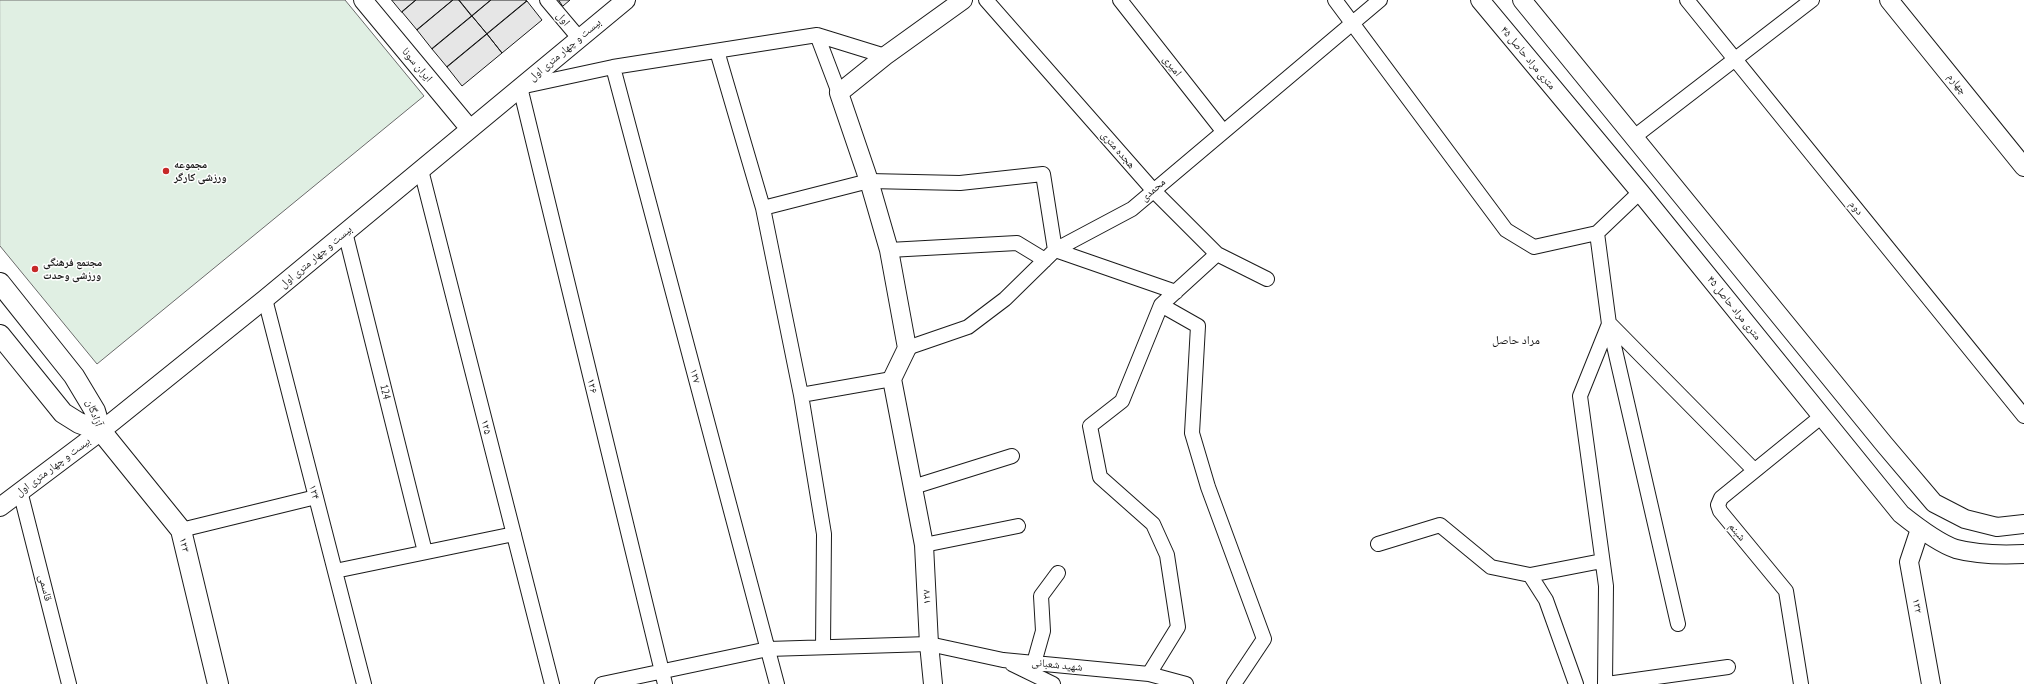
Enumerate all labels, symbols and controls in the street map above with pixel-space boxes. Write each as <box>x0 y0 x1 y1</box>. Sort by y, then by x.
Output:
street label: اول <box>553 9 573 29</box>
street label: بیست و چهار متری اول <box>526 16 604 84</box>
street label: ۴۵ متری مراد حاصل <box>1498 24 1558 92</box>
street label: ایران سونا <box>399 45 435 85</box>
street label: امیری <box>1160 53 1184 79</box>
street label: چهارم <box>1944 71 1970 97</box>
street label: هجده متری <box>1098 129 1138 171</box>
place label: مجموعه ورزشی کارگر <box>174 158 227 184</box>
marker: مجموعه ورزشی کارگر <box>161 166 171 176</box>
street label: محمدی <box>1138 176 1168 204</box>
street label: دوم <box>1846 198 1866 218</box>
street label: بیست و چهار متری اول <box>277 223 355 291</box>
place label: مجتمع فرهنگی ورزشی وحدت <box>43 256 102 282</box>
marker: مجتمع فرهنگی ورزشی وحدت <box>30 264 40 274</box>
street label: ۴۵ متری مراد حاصل <box>1704 273 1764 343</box>
district label: مراد حاصل <box>1492 334 1540 348</box>
street label: ۱۲۷ <box>687 367 703 385</box>
street label: ۱۲۶ <box>584 377 600 395</box>
street label: 124 <box>377 383 393 401</box>
street label: آزادگان <box>83 398 105 428</box>
street label: ۱۲۵ <box>478 418 494 436</box>
street label: بیست و چهار متری اول <box>13 435 93 499</box>
street label: ۱۲۴ <box>306 483 322 501</box>
street label: شبنم <box>1726 520 1748 544</box>
street label: ۱۲۳ <box>176 536 192 554</box>
street label: قاسمی <box>35 573 55 603</box>
street label: ۱۲۷ <box>920 589 934 605</box>
street label: ۱۳۲ <box>1909 597 1925 615</box>
street label: شهید شعبانی <box>1031 656 1083 674</box>

